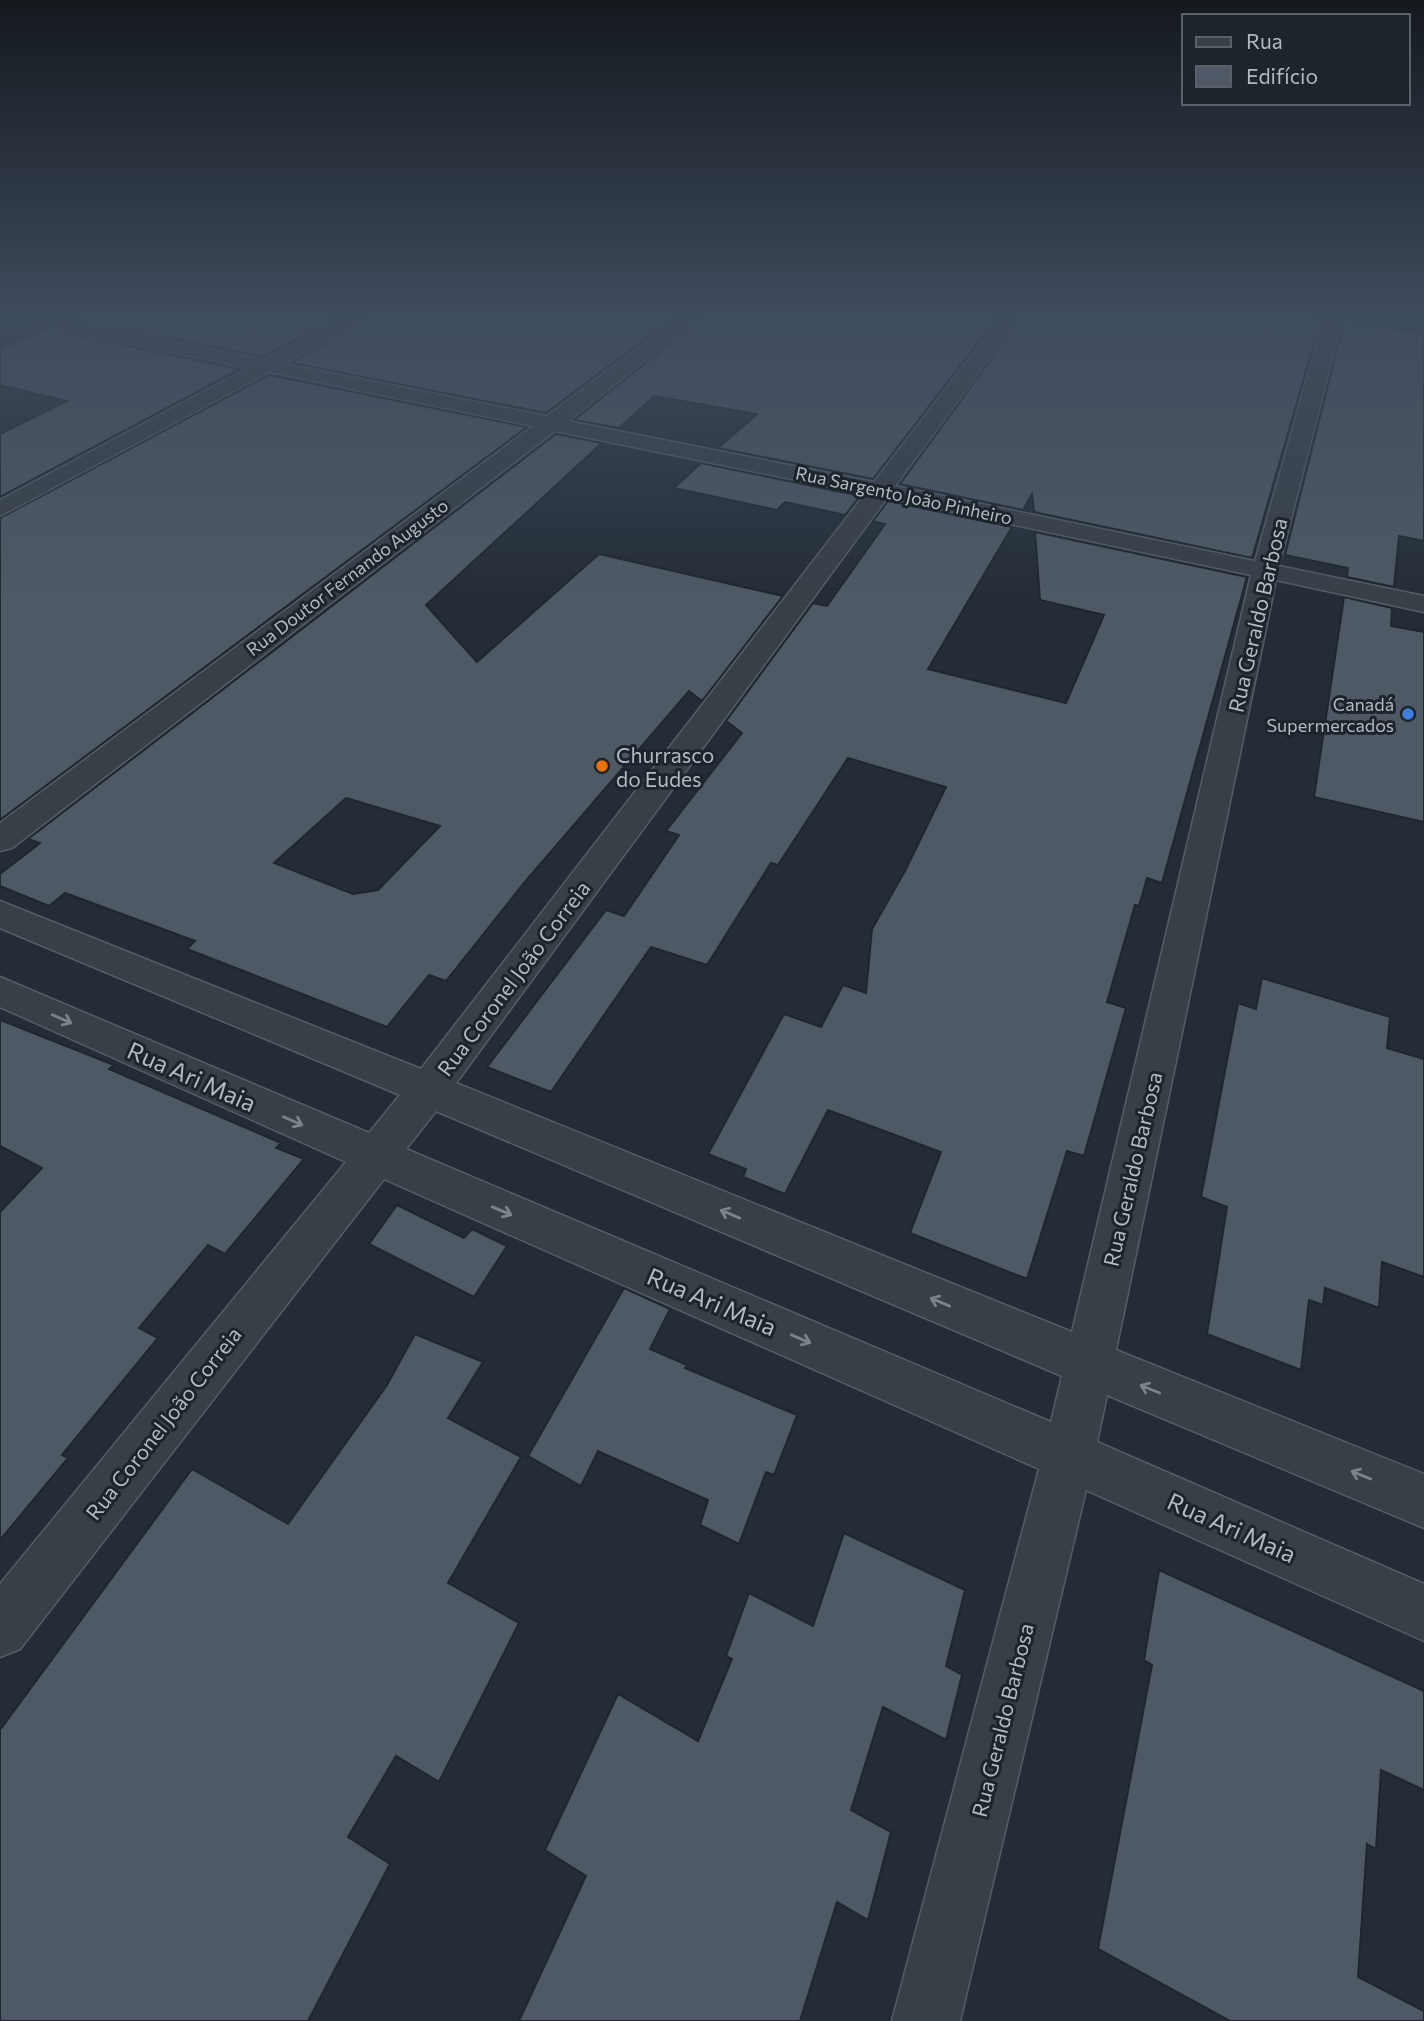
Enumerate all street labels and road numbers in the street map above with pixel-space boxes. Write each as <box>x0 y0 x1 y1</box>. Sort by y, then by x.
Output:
street label: Rua Sargento João Pinheiro <box>794 461 1014 529</box>
street label: Rua Doutor Fernando Augusto <box>242 494 452 660</box>
street label: Rua Geraldo Barbosa <box>1222 515 1292 715</box>
street label: Rua Coronel João Correia <box>432 876 594 1080</box>
street label: Rua Ari Maia <box>123 1035 261 1117</box>
street label: Rua Geraldo Barbosa <box>1097 1069 1167 1269</box>
street label: Rua Ari Maia <box>643 1261 781 1341</box>
street label: Rua Coronel João Correia <box>80 1322 246 1524</box>
street label: Rua Ari Maia <box>1163 1486 1301 1568</box>
street label: Rua Geraldo Barbosa <box>966 1621 1038 1819</box>

